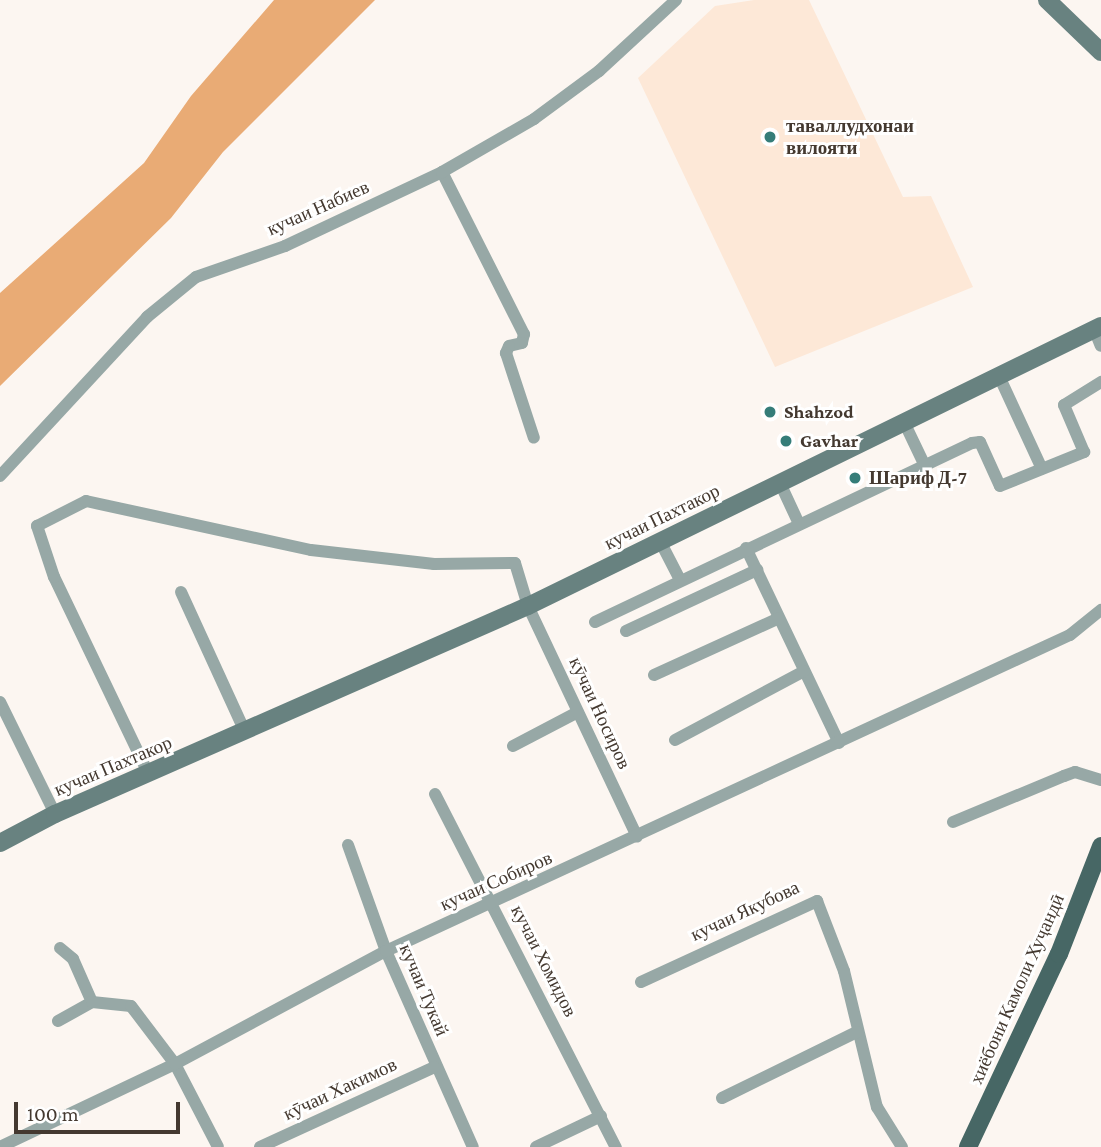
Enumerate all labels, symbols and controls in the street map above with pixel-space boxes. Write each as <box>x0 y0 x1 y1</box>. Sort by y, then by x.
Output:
place label: таваллудхонаи вилояти <box>786 115 914 159</box>
marker: таваллудхонаи вилояти <box>760 127 780 147</box>
street label: кучаи Набиев <box>263 175 373 241</box>
place label: Shahzod <box>784 401 854 423</box>
marker: Shahzod <box>762 404 778 420</box>
place label: Gavhar <box>800 430 858 452</box>
marker: Gavhar <box>778 433 794 449</box>
place label: Шариф Д-7 <box>869 467 967 489</box>
marker: Шариф Д-7 <box>847 470 863 486</box>
street label: кучаи Пахтакор <box>601 479 723 555</box>
street label: кӯчаи Носиров <box>564 653 636 773</box>
street label: кучаи Пахтакор <box>51 731 175 801</box>
street label: кучаи Собиров <box>436 846 556 916</box>
street label: кучаи Якубова <box>687 876 803 946</box>
street label: хиёбони Камоли Хуҷандӣ <box>965 890 1069 1088</box>
street label: кучаи Хомидов <box>506 901 582 1021</box>
street label: кучаи Тукай <box>394 940 454 1040</box>
street label: кӯчаи Хакимов <box>280 1053 400 1125</box>
scale bar <box>18 1088 184 1132</box>
text: 100 m <box>27 1102 79 1126</box>

